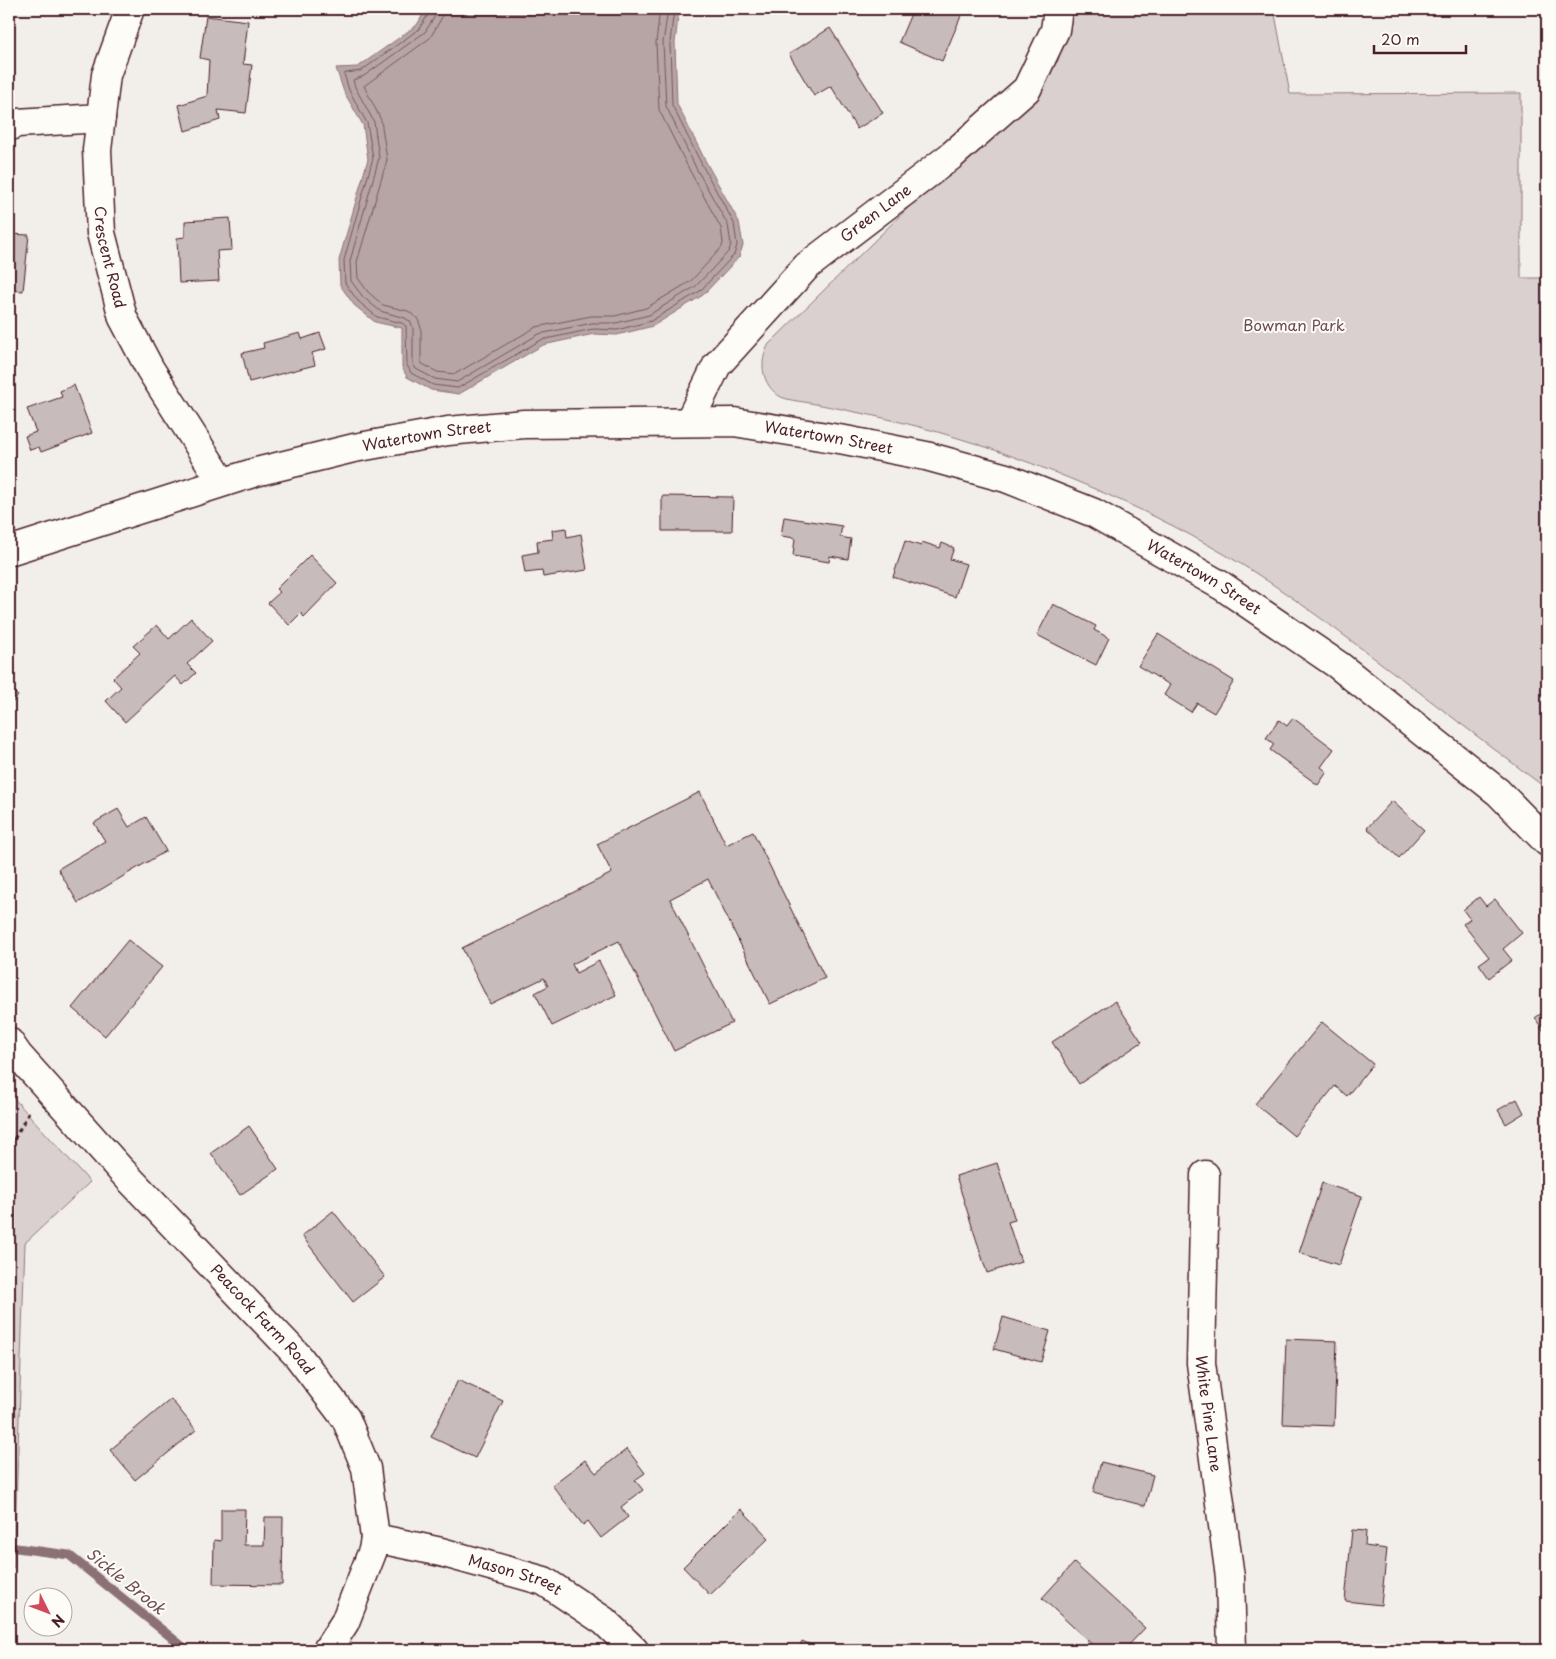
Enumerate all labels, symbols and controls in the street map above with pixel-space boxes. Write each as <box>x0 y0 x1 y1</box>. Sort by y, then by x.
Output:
scale bar <box>1374 22 1466 54</box>
text: 20 m <box>1381 27 1420 50</box>
street label: Green Lane <box>835 177 915 247</box>
street label: Crescent Road <box>90 205 133 310</box>
park label: Bowman Park <box>1243 313 1345 336</box>
street label: Watertown Street <box>360 414 492 456</box>
street label: Watertown Street <box>763 414 895 459</box>
street label: Watertown Street <box>1143 533 1266 620</box>
street label: Peacock Farm Road <box>206 1258 321 1379</box>
street label: White Pine Lane <box>1191 1355 1229 1473</box>
water label: Sickle Brook <box>82 1541 172 1620</box>
street label: Mason Street <box>466 1547 567 1600</box>
north arrow <box>22 1586 72 1636</box>
text: N <box>47 1610 70 1632</box>

